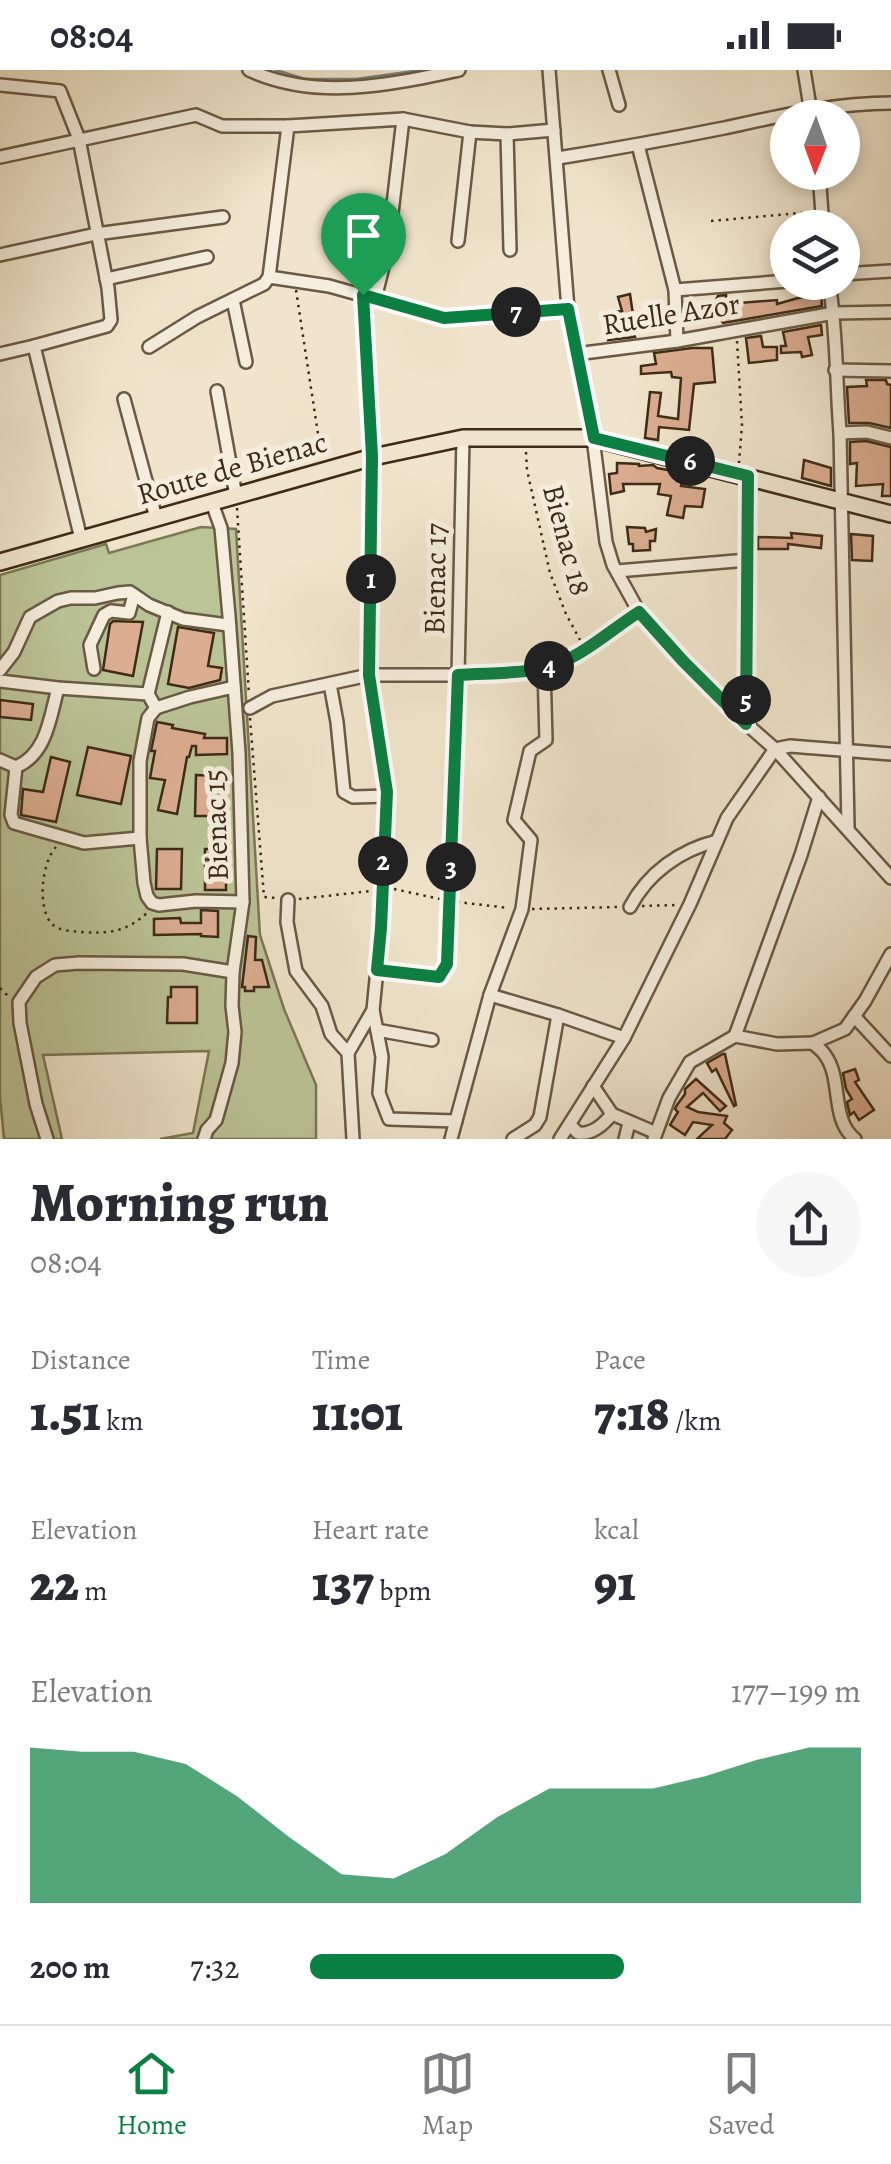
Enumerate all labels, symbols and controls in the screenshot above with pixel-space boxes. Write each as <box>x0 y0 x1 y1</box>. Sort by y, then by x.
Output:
text: 08:04 <box>50 9 133 61</box>
north arrow <box>770 100 860 190</box>
map controls <box>770 100 860 300</box>
pin <box>321 193 406 296</box>
icon: arrive <box>336 208 391 263</box>
button: layers <box>770 210 860 300</box>
street label: Ruelle Azor <box>599 283 743 345</box>
pin: 7 <box>491 287 541 337</box>
text: 7 <box>510 293 522 331</box>
street label: Route de Bienac <box>132 422 332 514</box>
pin: 6 <box>665 436 715 486</box>
text: 6 <box>683 442 697 480</box>
street label: Bienac 18 <box>533 480 601 600</box>
street label: Bienac 17 <box>414 523 456 635</box>
pin: 1 <box>346 554 396 604</box>
text: 1 <box>366 560 376 598</box>
pin: 4 <box>524 641 574 691</box>
text: 4 <box>542 647 556 685</box>
pin: 5 <box>721 675 771 725</box>
text: 5 <box>740 681 752 719</box>
street label: Bienac 15 <box>194 768 238 882</box>
pin: 2 <box>358 836 408 886</box>
text: 2 <box>376 842 390 880</box>
pin: 3 <box>426 842 476 892</box>
text: 3 <box>445 848 457 886</box>
text: Morning run <box>30 1165 329 1240</box>
button: share <box>756 1172 861 1277</box>
text: 08:04 <box>30 1240 102 1284</box>
text: Distance <box>30 1341 130 1379</box>
text: Time <box>312 1341 370 1379</box>
text: Pace <box>594 1341 646 1379</box>
text: 1.51 <box>30 1379 101 1447</box>
text: 11:01 <box>312 1379 403 1447</box>
text: 7:18 <box>594 1379 670 1447</box>
text: km <box>101 1402 144 1440</box>
text: /km <box>670 1402 722 1440</box>
text: Elevation <box>30 1511 137 1549</box>
text: Heart rate <box>312 1511 429 1549</box>
text: kcal <box>594 1511 639 1549</box>
text: 22 <box>30 1549 79 1617</box>
text: 137 <box>312 1549 374 1617</box>
text: 91 <box>594 1549 636 1617</box>
text: m <box>79 1572 108 1610</box>
text: bpm <box>374 1572 432 1610</box>
text: Elevation <box>30 1669 153 1713</box>
text: 177–199 m <box>731 1669 861 1713</box>
text: 200 m <box>30 1945 110 1989</box>
text: 7:32 <box>190 1945 240 1989</box>
tab: Home <box>117 2046 187 2144</box>
tab: Map <box>420 2046 475 2144</box>
tab: Saved <box>708 2046 774 2144</box>

